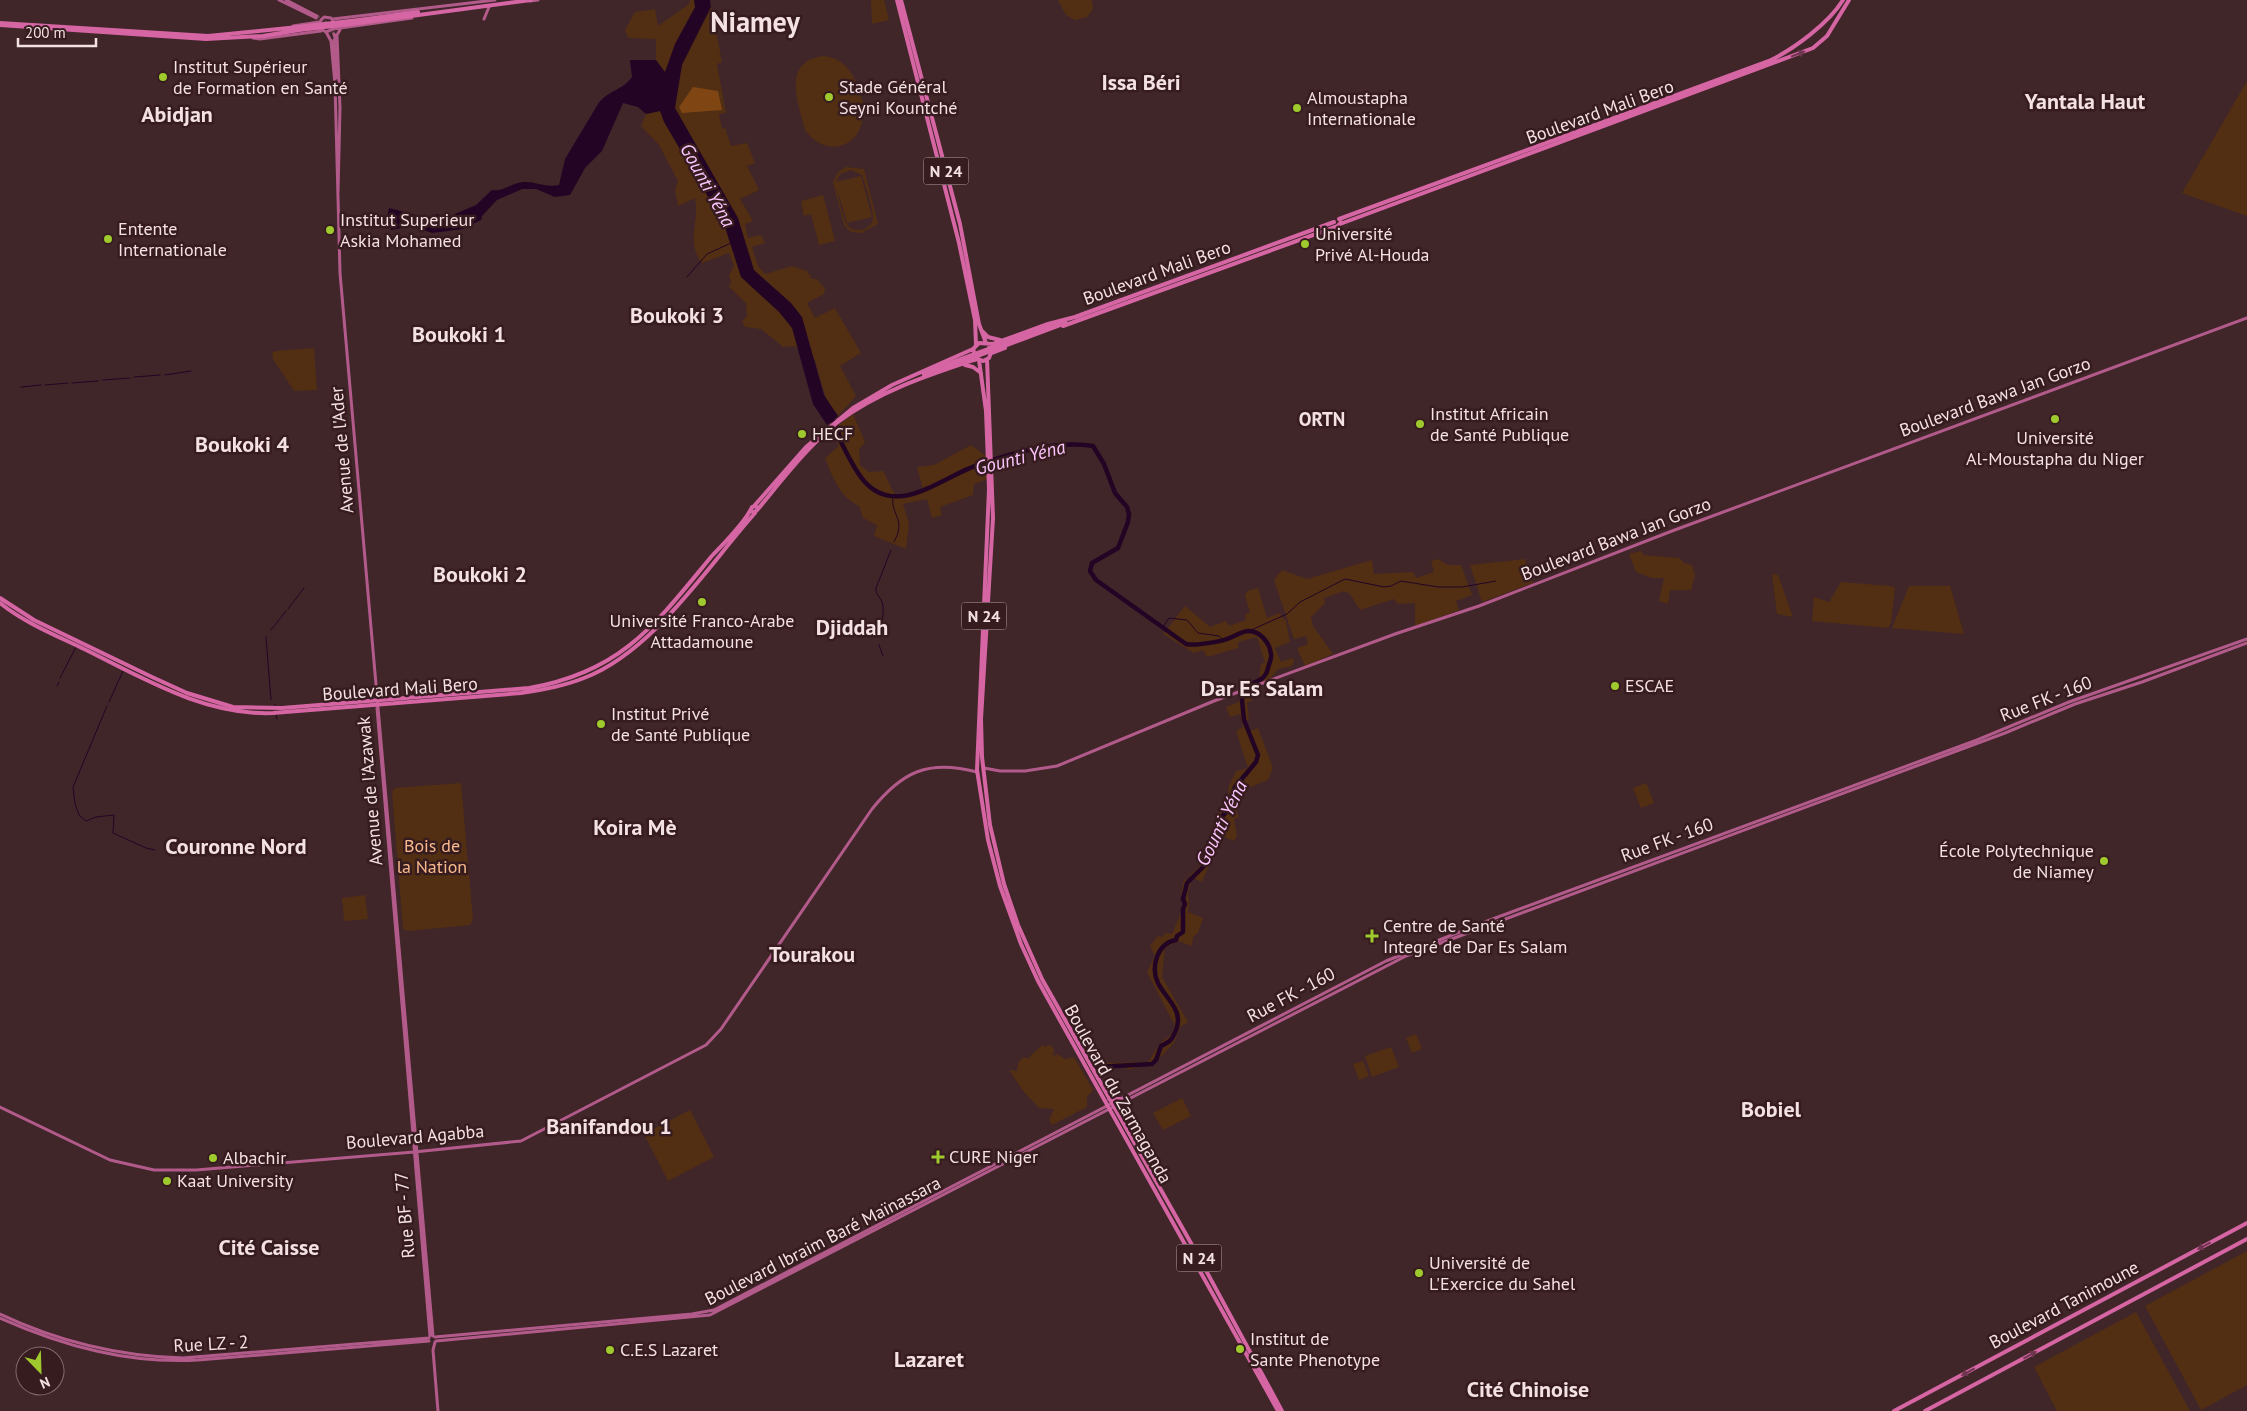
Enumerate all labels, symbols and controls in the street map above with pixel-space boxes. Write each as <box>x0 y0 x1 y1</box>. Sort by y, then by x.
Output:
district label: Niamey <box>710 3 800 40</box>
scale bar <box>18 15 95 47</box>
text: 200 m <box>25 23 66 42</box>
one-way arrow <box>1791 50 1806 58</box>
place label: Institut Supérieur de Formation en Santé <box>173 55 348 99</box>
district label: Issa Béri <box>1101 68 1181 96</box>
marker: Institut Supérieur de Formation en Santé <box>157 71 169 83</box>
street label: Boulevard Mali Bero <box>1523 74 1677 149</box>
place label: Stade Général Seyni Kountché <box>839 75 958 119</box>
place label: Almoustapha Internationale <box>1307 86 1416 130</box>
district label: Yantala Haut <box>2024 87 2146 115</box>
marker: Stade Général Seyni Kountché <box>823 91 835 103</box>
district label: Abidjan <box>141 100 213 128</box>
marker: Almoustapha Internationale <box>1291 102 1303 114</box>
water label: Gounti Yéna <box>675 139 741 232</box>
road number: N 24 <box>924 158 968 185</box>
place label: Institut Superieur Askia Mohamed <box>340 208 474 252</box>
place label: Entente Internationale <box>118 217 227 261</box>
place label: Université Privé Al-Houda <box>1315 222 1430 266</box>
marker: Institut Superieur Askia Mohamed <box>324 224 336 236</box>
marker: Entente Internationale <box>102 233 114 245</box>
street label: Boulevard Mali Bero <box>1080 235 1234 310</box>
marker: Université Privé Al-Houda <box>1299 238 1311 250</box>
district label: Boukoki 3 <box>630 301 724 329</box>
district label: Boukoki 1 <box>412 320 506 348</box>
street label: Boulevard Bawa Jan Gorzo <box>1896 351 2093 442</box>
street label: Avenue de l'Ader <box>325 386 358 514</box>
place label: Institut Africain de Santé Publique <box>1430 402 1569 446</box>
district label: ORTN <box>1299 407 1345 431</box>
marker: Université Al-Moustapha du Niger <box>2049 413 2061 425</box>
marker: Institut Africain de Santé Publique <box>1414 418 1426 430</box>
place label: HECF <box>812 422 853 445</box>
place label: Université Al-Moustapha du Niger <box>1966 426 2144 470</box>
marker: HECF <box>796 428 808 440</box>
district label: Boukoki 4 <box>195 430 289 458</box>
water label: Gounti Yéna <box>972 434 1068 480</box>
street label: Boulevard Bawa Jan Gorzo <box>1518 492 1714 585</box>
district label: Boukoki 2 <box>433 560 527 588</box>
marker: Université Franco-Arabe Attadamoune <box>696 596 708 608</box>
road number: N 24 <box>962 602 1006 630</box>
place label: Université Franco-Arabe Attadamoune <box>610 609 794 653</box>
district label: Djiddah <box>816 613 888 641</box>
street label: Rue FK - 160 <box>1997 670 2095 727</box>
street label: Boulevard Mali Bero <box>322 672 478 705</box>
district label: Dar Es Salam <box>1201 674 1323 702</box>
place label: ESCAE <box>1625 674 1674 697</box>
marker: ESCAE <box>1609 680 1621 692</box>
place label: Institut Privé de Santé Publique <box>611 702 750 746</box>
street label: Avenue de l'Azawak <box>351 715 387 867</box>
marker: Institut Privé de Santé Publique <box>595 718 607 730</box>
water label: Gounti Yéna <box>1190 776 1252 870</box>
street label: Rue FK - 160 <box>1618 812 1716 867</box>
district label: Koira Mè <box>593 813 677 841</box>
district label: Couronne Nord <box>165 832 307 860</box>
park label: Bois de la Nation <box>397 834 467 878</box>
place label: École Polytechnique de Niamey <box>1939 839 2095 883</box>
marker: École Polytechnique de Niamey <box>2098 855 2110 867</box>
place label: Centre de Santé Integré de Dar Es Salam <box>1383 914 1567 958</box>
marker: Centre de Santé Integré de Dar Es Salam <box>1365 929 1379 943</box>
district label: Tourakou <box>769 940 855 968</box>
street label: Rue FK - 160 <box>1243 962 1339 1027</box>
street label: Boulevard du Zarmaganda <box>1060 1000 1177 1187</box>
district label: Bobiel <box>1741 1095 1802 1123</box>
district label: Banifandou 1 <box>546 1112 672 1140</box>
street label: Boulevard Agabba <box>345 1119 485 1154</box>
place label: CURE Niger <box>949 1145 1038 1168</box>
place label: Albachir <box>223 1146 286 1169</box>
marker: CURE Niger <box>931 1150 945 1164</box>
marker: Albachir <box>207 1152 219 1164</box>
place label: Kaat University <box>177 1169 294 1192</box>
street label: Rue BF - 77 <box>389 1171 420 1259</box>
street label: Boulevard Ibraim Baré Maïnassara <box>701 1171 945 1310</box>
marker: Kaat University <box>161 1175 173 1187</box>
district label: Cité Caisse <box>219 1233 319 1261</box>
one-way arrow <box>2197 1242 2211 1250</box>
road number: N 24 <box>1176 1244 1222 1272</box>
place label: Université de L'Exercice du Sahel <box>1429 1251 1576 1295</box>
street label: Boulevard Tanimoune <box>1985 1255 2143 1354</box>
marker: Université de L'Exercice du Sahel <box>1413 1267 1425 1279</box>
place label: Institut de Sante Phenotype <box>1250 1327 1380 1371</box>
street label: Rue LZ - 2 <box>173 1330 249 1357</box>
place label: C.E.S Lazaret <box>620 1338 718 1361</box>
marker: Institut de Sante Phenotype <box>1234 1343 1246 1355</box>
marker: C.E.S Lazaret <box>604 1344 616 1356</box>
district label: Lazaret <box>894 1345 964 1373</box>
north arrow <box>15 1346 65 1396</box>
one-way arrow <box>2023 1351 2037 1359</box>
one-way arrow <box>1961 1368 1975 1376</box>
text: N <box>37 1373 53 1393</box>
district label: Cité Chinoise <box>1467 1375 1589 1403</box>

